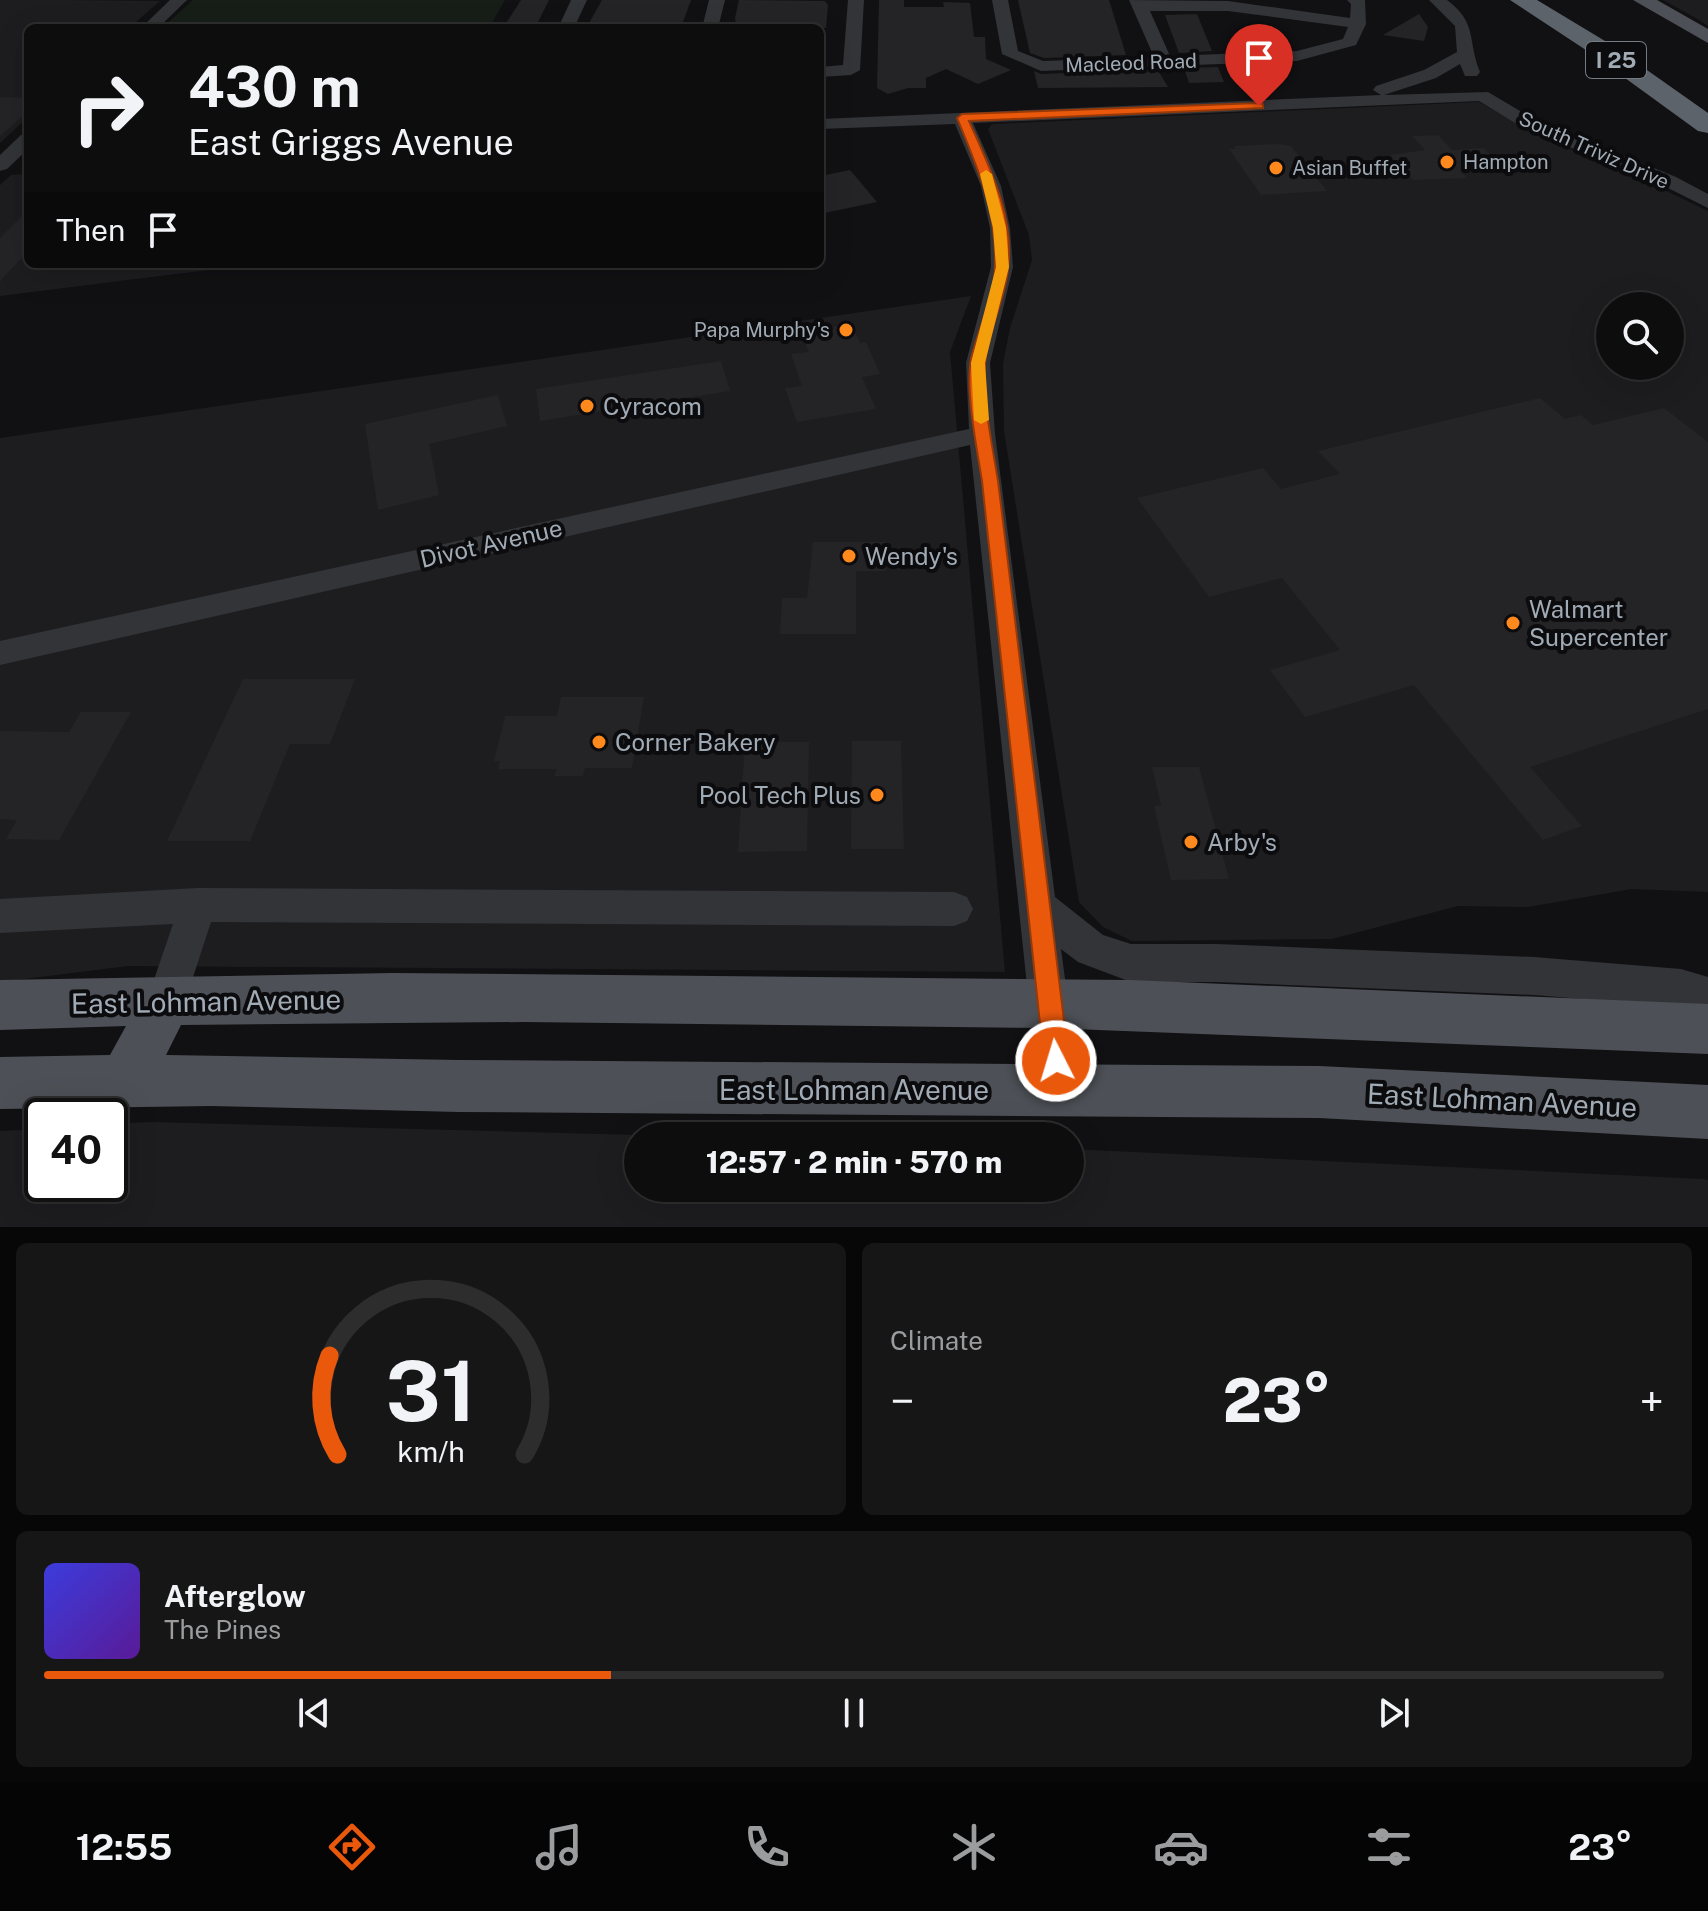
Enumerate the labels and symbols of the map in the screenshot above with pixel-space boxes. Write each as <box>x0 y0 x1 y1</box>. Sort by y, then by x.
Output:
pin <box>1225 24 1293 106</box>
road number: I 25 <box>1586 42 1646 78</box>
street label: Macleod Road <box>1065 49 1197 77</box>
street label: South Triviz Drive <box>1515 106 1673 194</box>
place label: Hampton <box>1463 150 1548 174</box>
marker: Hampton <box>1438 153 1456 171</box>
place label: Asian Buffet <box>1292 156 1407 180</box>
marker: Asian Buffet <box>1267 159 1285 177</box>
place label: Papa Murphy's <box>694 318 830 342</box>
marker: Papa Murphy's <box>837 321 855 339</box>
place label: Cyracom <box>603 392 702 420</box>
marker: Cyracom <box>578 397 596 415</box>
street label: Divot Avenue <box>417 513 565 573</box>
place label: Wendy's <box>865 542 958 570</box>
marker: Wendy's <box>840 547 858 565</box>
place label: Walmart Supercenter <box>1529 595 1668 651</box>
marker: Walmart Supercenter <box>1504 614 1522 632</box>
place label: Corner Bakery <box>615 728 776 756</box>
marker: Corner Bakery <box>590 733 608 751</box>
place label: Pool Tech Plus <box>699 781 861 809</box>
marker: Pool Tech Plus <box>868 786 886 804</box>
place label: Arby's <box>1207 828 1277 856</box>
marker: Arby's <box>1182 833 1200 851</box>
street label: East Lohman Avenue <box>70 982 342 1020</box>
position arrow <box>1014 1019 1098 1103</box>
street label: East Lohman Avenue <box>719 1073 989 1106</box>
street label: East Lohman Avenue <box>1366 1076 1638 1124</box>
speed limit sign: 40 <box>24 1098 128 1202</box>

